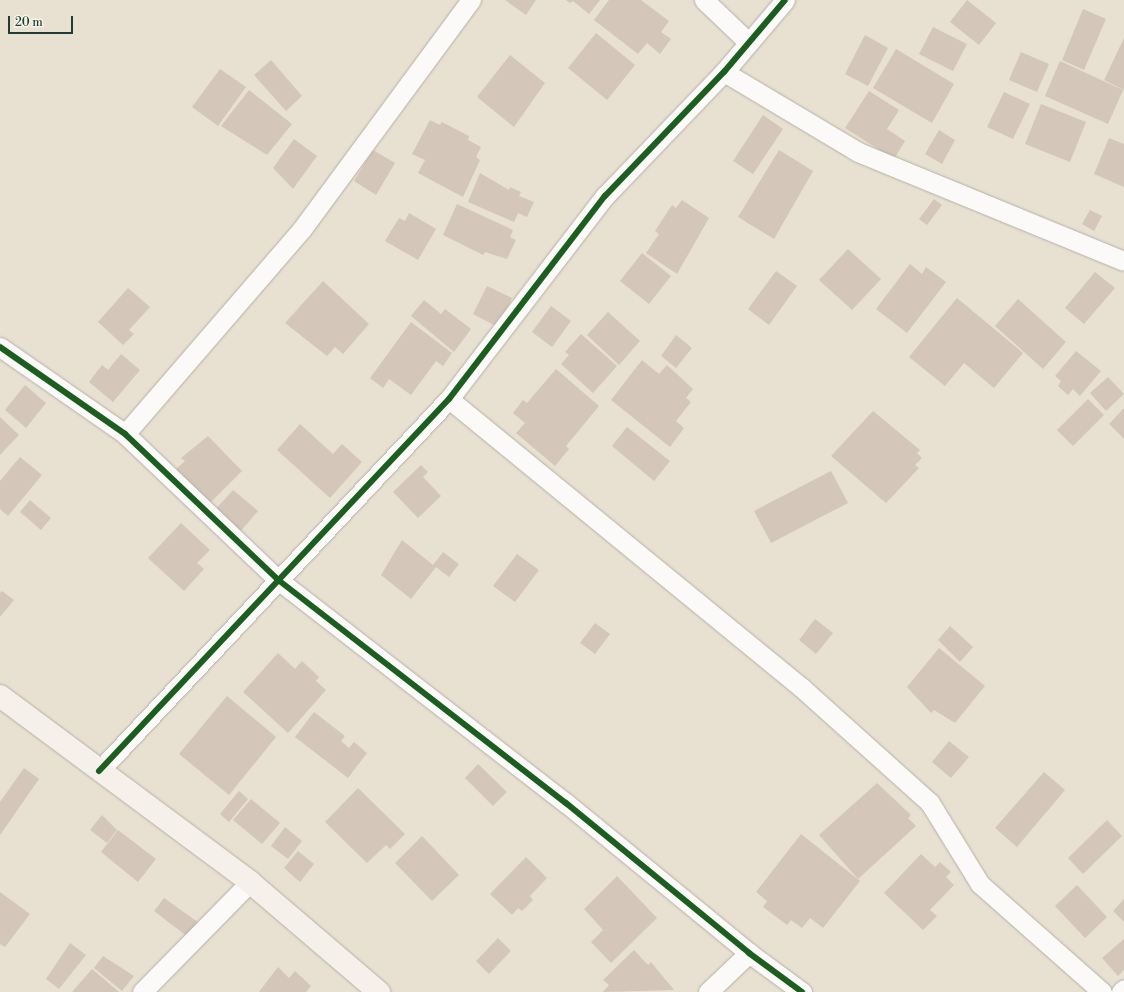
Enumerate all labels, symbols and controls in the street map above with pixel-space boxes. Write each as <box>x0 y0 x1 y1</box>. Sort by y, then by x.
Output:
scale bar <box>10 8 75 34</box>
text: 20 m <box>15 15 43 30</box>

